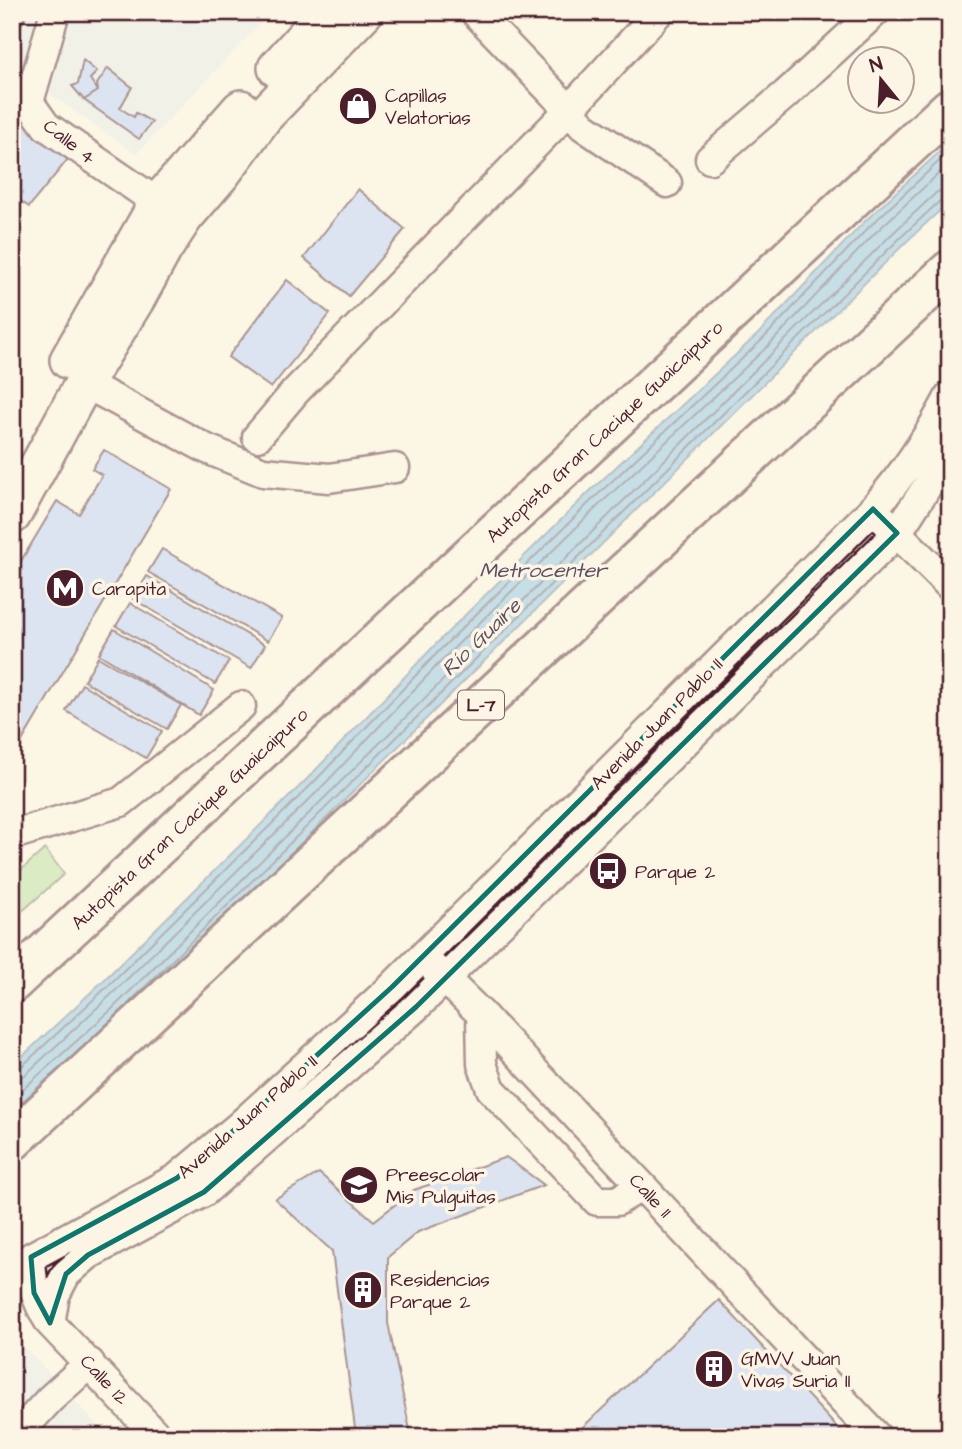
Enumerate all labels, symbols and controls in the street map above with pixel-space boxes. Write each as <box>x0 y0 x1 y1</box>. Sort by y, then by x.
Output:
north arrow <box>846 46 916 116</box>
text: N <box>866 51 886 80</box>
place label: Capillas Velatorias <box>385 83 471 132</box>
shop icon: Capillas Velatorias <box>337 85 379 127</box>
street label: Calle 4 <box>37 113 101 171</box>
street label: Autopista Gran Cacique Guaicaipuro <box>481 315 730 549</box>
water label: Metrocenter <box>479 556 609 585</box>
metro station icon: Carapita <box>44 567 86 609</box>
place label: Carapita <box>92 576 166 603</box>
water label: Río Guaire <box>435 591 529 683</box>
street label: Avenida Juan Pablo II <box>585 652 729 796</box>
road number: L-7 <box>458 690 504 720</box>
street label: Autopista Gran Cacique Guaicaipuro <box>66 702 315 936</box>
bus stop icon: Parque 2 <box>587 850 629 892</box>
place label: Parque 2 <box>635 859 716 886</box>
street label: Avenida Juan Pablo II <box>172 1049 324 1186</box>
place label: Preescolar Mis Pulguitas <box>386 1162 496 1212</box>
school or university icon: Preescolar Mis Pulguitas <box>338 1164 380 1206</box>
street label: Calle 11 <box>622 1168 678 1225</box>
place label: Residencias Parque 2 <box>390 1267 490 1316</box>
building icon: Residencias Parque 2 <box>342 1269 384 1311</box>
place label: GMVV Juan Vivas Suria II <box>741 1346 851 1395</box>
building icon: GMVV Juan Vivas Suria II <box>693 1348 735 1390</box>
street label: Calle 12 <box>73 1349 134 1411</box>

